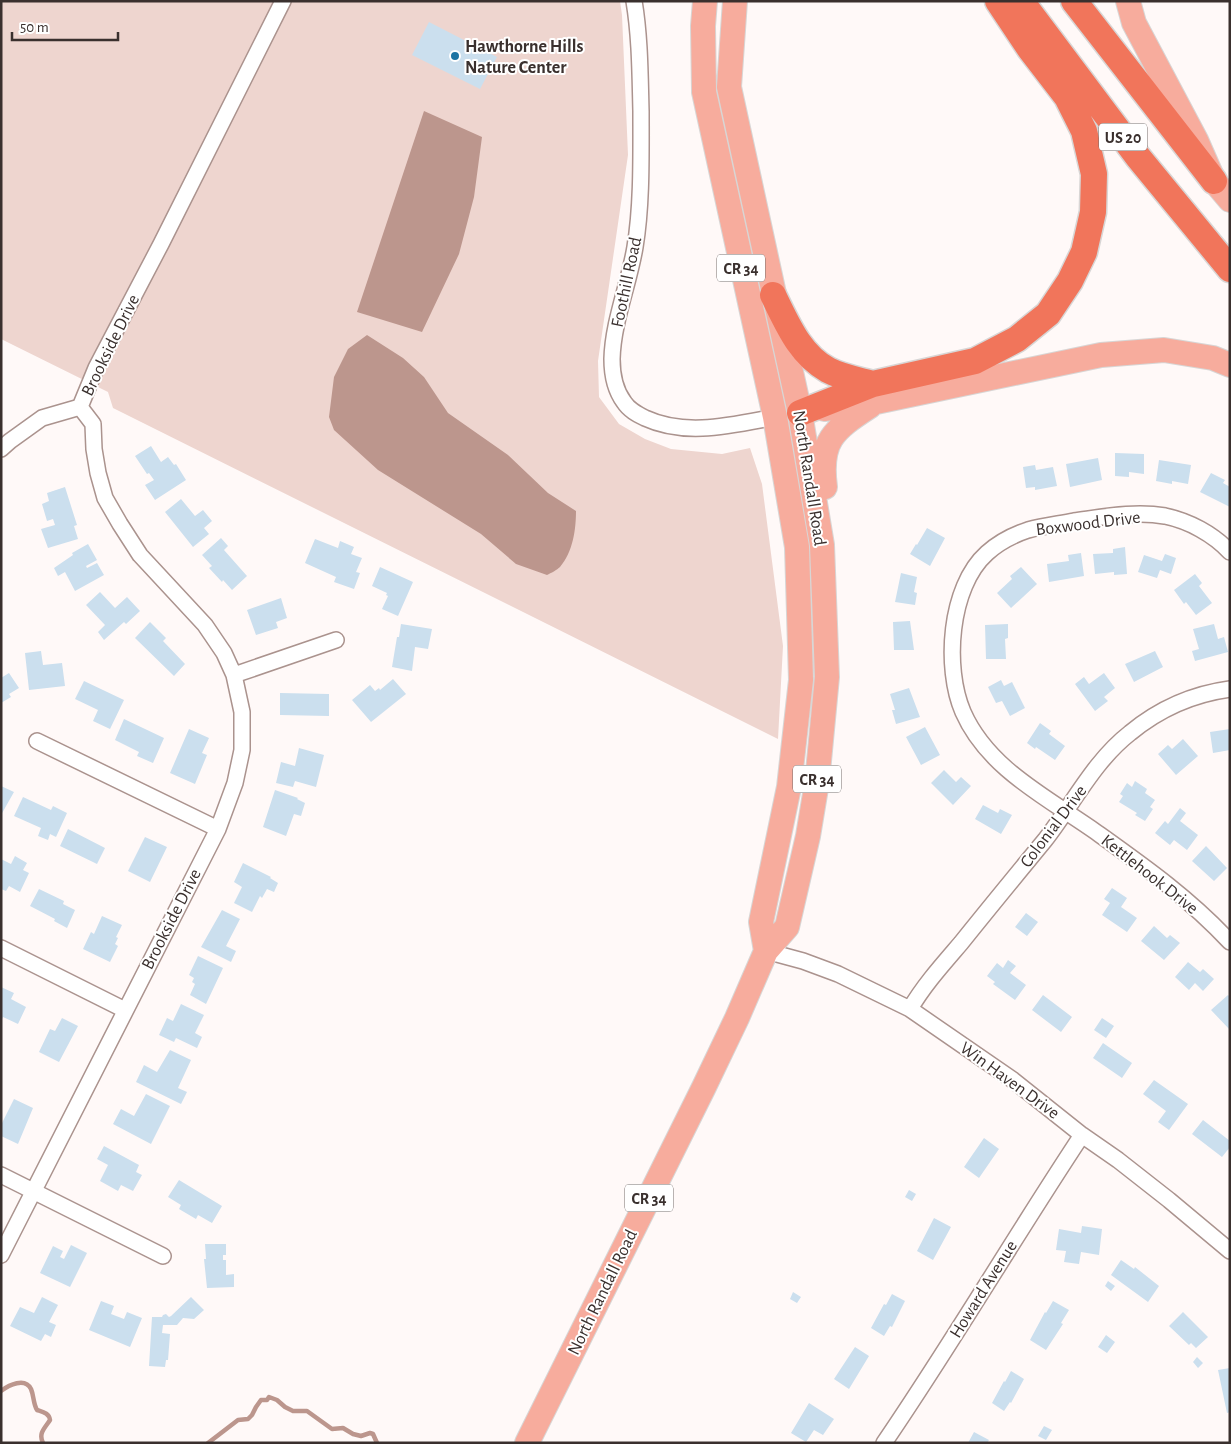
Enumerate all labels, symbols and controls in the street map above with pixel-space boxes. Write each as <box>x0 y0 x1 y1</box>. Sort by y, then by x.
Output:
scale bar <box>12 10 119 42</box>
text: 50 m <box>20 20 49 35</box>
place label: Hawthorne Hills Nature Center <box>465 38 583 77</box>
marker: Hawthorne Hills Nature Center <box>449 50 461 62</box>
road number: US 20 <box>1099 124 1147 150</box>
street label: Foothill Road <box>609 235 645 329</box>
road number: CR 34 <box>717 254 765 282</box>
street label: Brookside Drive <box>79 292 143 399</box>
street label: North Randall Road <box>789 409 829 547</box>
street label: Boxwood Drive <box>1035 509 1141 539</box>
road number: CR 34 <box>793 766 841 792</box>
street label: Colonial Drive <box>1017 782 1090 871</box>
street label: Kettlehook Drive <box>1097 831 1201 918</box>
street label: Brookside Drive <box>139 866 205 973</box>
street label: Win Haven Drive <box>956 1039 1062 1123</box>
road number: CR 34 <box>625 1184 673 1212</box>
street label: North Randall Road <box>565 1227 641 1358</box>
street label: Howard Avenue <box>947 1238 1021 1341</box>

